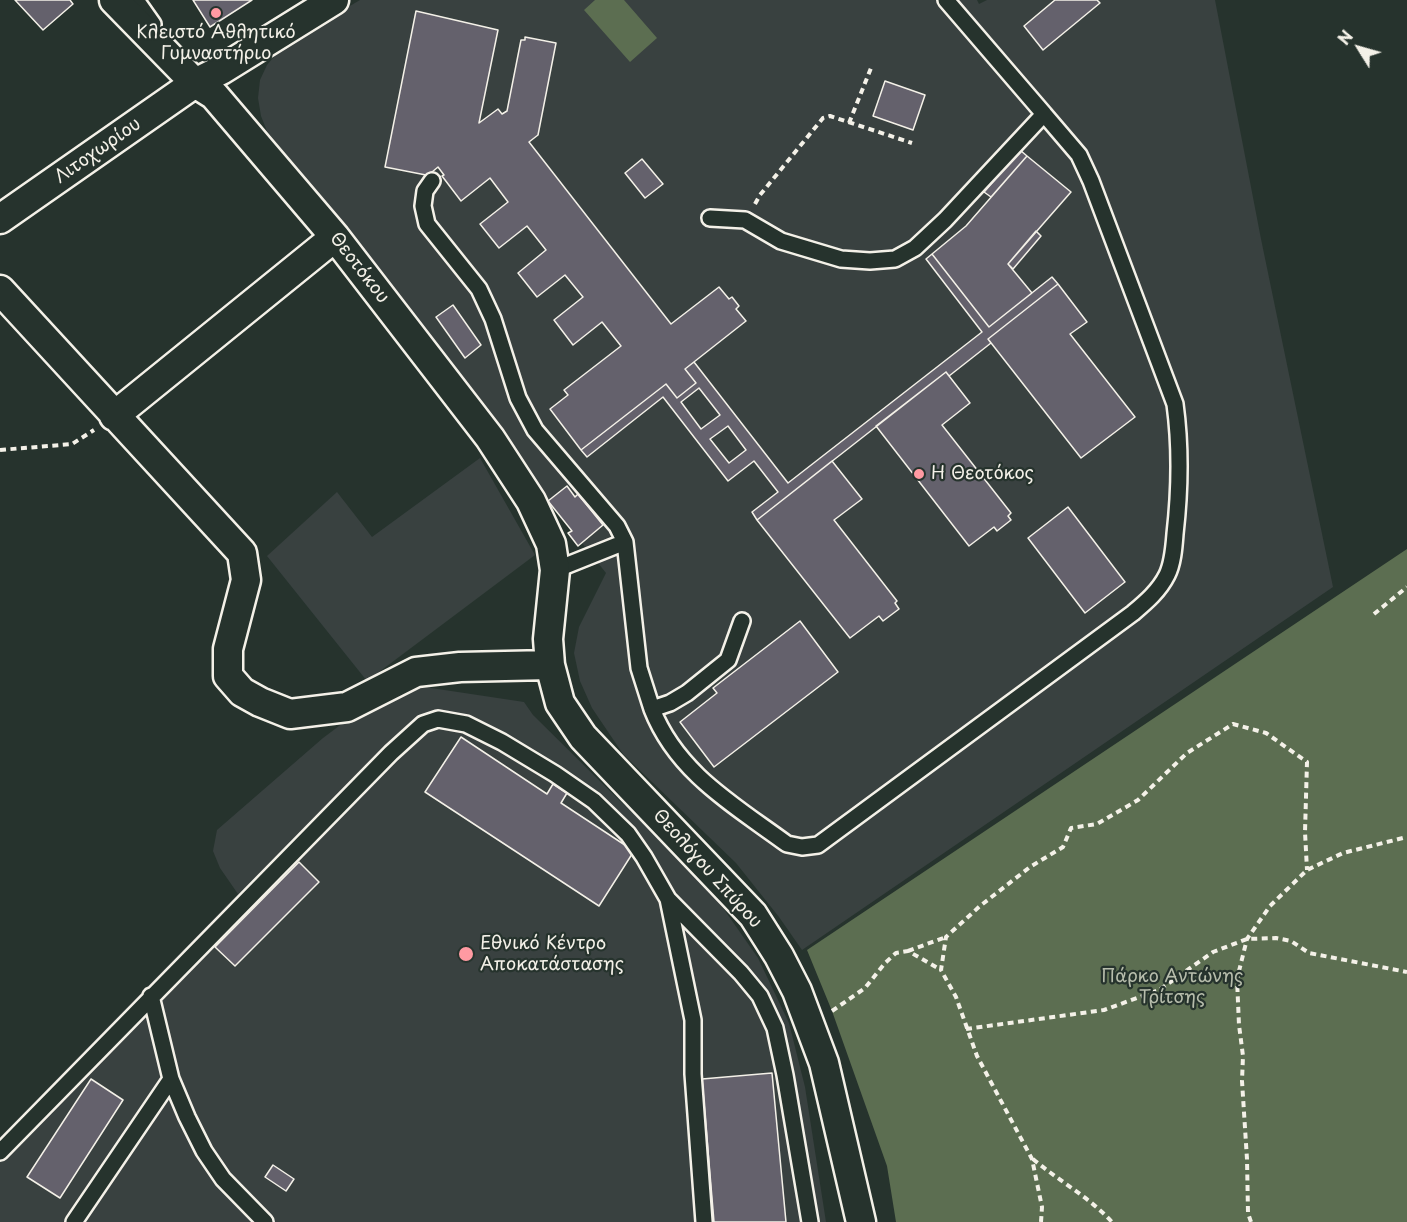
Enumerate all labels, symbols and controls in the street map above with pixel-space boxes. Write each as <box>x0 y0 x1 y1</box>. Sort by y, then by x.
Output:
marker: Κλειστό Αθλητικό Γυμναστήριο <box>209 6 223 20</box>
north arrow <box>1329 18 1389 78</box>
place label: Κλειστό Αθλητικό Γυμναστήριο <box>136 22 296 64</box>
text: N <box>1331 25 1358 49</box>
street label: Λιτοχωρίου <box>51 113 145 189</box>
street label: Θεοτόκου <box>325 228 393 308</box>
place label: Η Θεοτόκος <box>931 463 1034 485</box>
marker: Η Θεοτόκος <box>912 467 926 481</box>
street label: Θεολόγου Σπύρου <box>648 805 766 933</box>
place label: Εθνικό Κέντρο Αποκατάστασης <box>480 933 624 976</box>
marker: Εθνικό Κέντρο Αποκατάστασης <box>457 945 475 963</box>
park label: Πάρκο Αντώνης Τρίτσης <box>1101 966 1243 1008</box>

